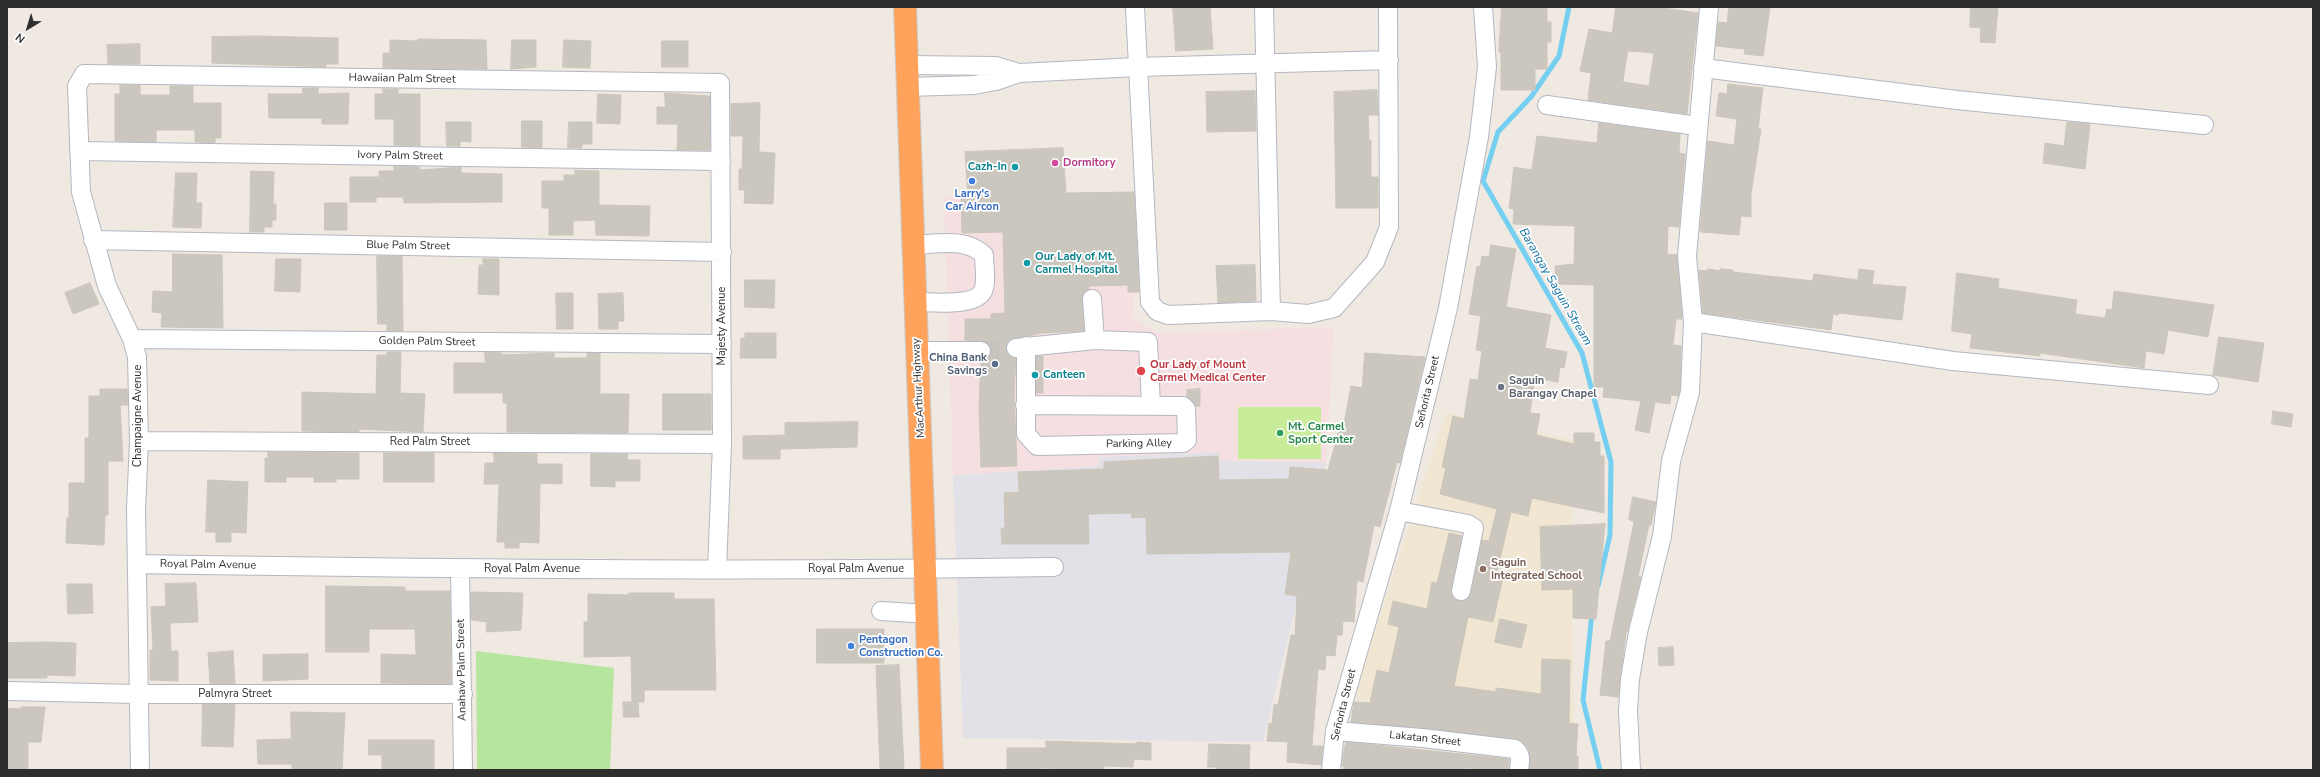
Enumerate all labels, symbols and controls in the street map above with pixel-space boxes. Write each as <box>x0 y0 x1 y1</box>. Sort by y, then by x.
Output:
north arrow <box>8 8 48 48</box>
text: N <box>12 29 28 46</box>
street label: Hawaiian Palm Street <box>348 71 456 87</box>
street label: Ivory Palm Street <box>357 149 443 163</box>
place label: Dormitory <box>1063 156 1115 170</box>
marker: Dormitory <box>1050 158 1060 168</box>
place label: Cazh-In <box>968 160 1007 174</box>
marker: Cazh-In <box>1010 162 1020 172</box>
marker: Larry's Car Aircon <box>967 176 977 186</box>
place label: Larry's Car Aircon <box>945 187 999 213</box>
water label: Barangay Saguin Stream <box>1515 226 1595 348</box>
street label: Blue Palm Street <box>366 239 450 253</box>
place label: Our Lady of Mt. Carmel Hospital <box>1035 250 1118 276</box>
marker: Our Lady of Mt. Carmel Hospital <box>1022 258 1032 268</box>
street label: Majesty Avenue <box>715 287 729 365</box>
street label: Golden Palm Street <box>379 335 475 349</box>
street label: MacArthur Highway <box>910 338 928 438</box>
place label: China Bank Savings <box>929 351 987 377</box>
street label: Señorita Street <box>1413 354 1443 430</box>
place label: Our Lady of Mount Carmel Medical Center <box>1150 358 1266 384</box>
marker: China Bank Savings <box>990 359 1000 369</box>
street label: Champaigne Avenue <box>131 365 145 467</box>
marker: Our Lady of Mount Carmel Medical Center <box>1135 365 1147 377</box>
place label: Canteen <box>1043 368 1085 382</box>
marker: Canteen <box>1030 370 1040 380</box>
place label: Saguin Barangay Chapel <box>1509 374 1597 400</box>
marker: Saguin Barangay Chapel <box>1496 382 1506 392</box>
place label: Mt. Carmel Sport Center <box>1288 420 1354 446</box>
marker: Mt. Carmel Sport Center <box>1275 428 1285 438</box>
street label: Red Palm Street <box>390 435 470 449</box>
street label: Parking Alley <box>1106 437 1172 451</box>
place label: Saguin Integrated School <box>1491 556 1582 582</box>
street label: Royal Palm Avenue <box>160 558 256 572</box>
street label: Royal Palm Avenue <box>484 562 580 576</box>
street label: Royal Palm Avenue <box>808 562 904 576</box>
marker: Saguin Integrated School <box>1478 564 1488 574</box>
street label: Anahaw Palm Street <box>455 619 469 721</box>
place label: Pentagon Construction Co. <box>859 633 943 659</box>
marker: Pentagon Construction Co. <box>846 641 856 651</box>
street label: Señorita Street <box>1329 668 1359 742</box>
street label: Palmyra Street <box>198 687 272 701</box>
street label: Lakatan Street <box>1389 729 1461 749</box>

